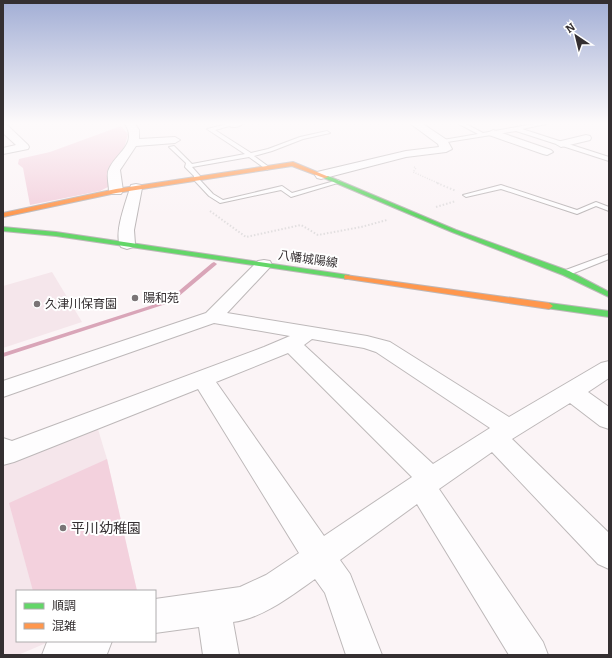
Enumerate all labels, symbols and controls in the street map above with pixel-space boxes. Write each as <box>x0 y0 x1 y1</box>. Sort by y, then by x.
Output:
north arrow <box>556 16 596 56</box>
text: N <box>563 20 578 36</box>
street label: 八幡城陽線 <box>277 248 339 270</box>
place label: 陽和苑 <box>143 291 179 305</box>
marker: 陽和苑 <box>130 293 140 303</box>
place label: 久津川保育園 <box>45 297 117 311</box>
marker: 久津川保育園 <box>32 299 42 309</box>
place label: 平川幼稚園 <box>71 520 141 537</box>
marker: 平川幼稚園 <box>58 523 68 533</box>
legend <box>16 590 156 642</box>
text: 順調 <box>52 599 76 613</box>
text: 混雑 <box>52 619 76 633</box>

